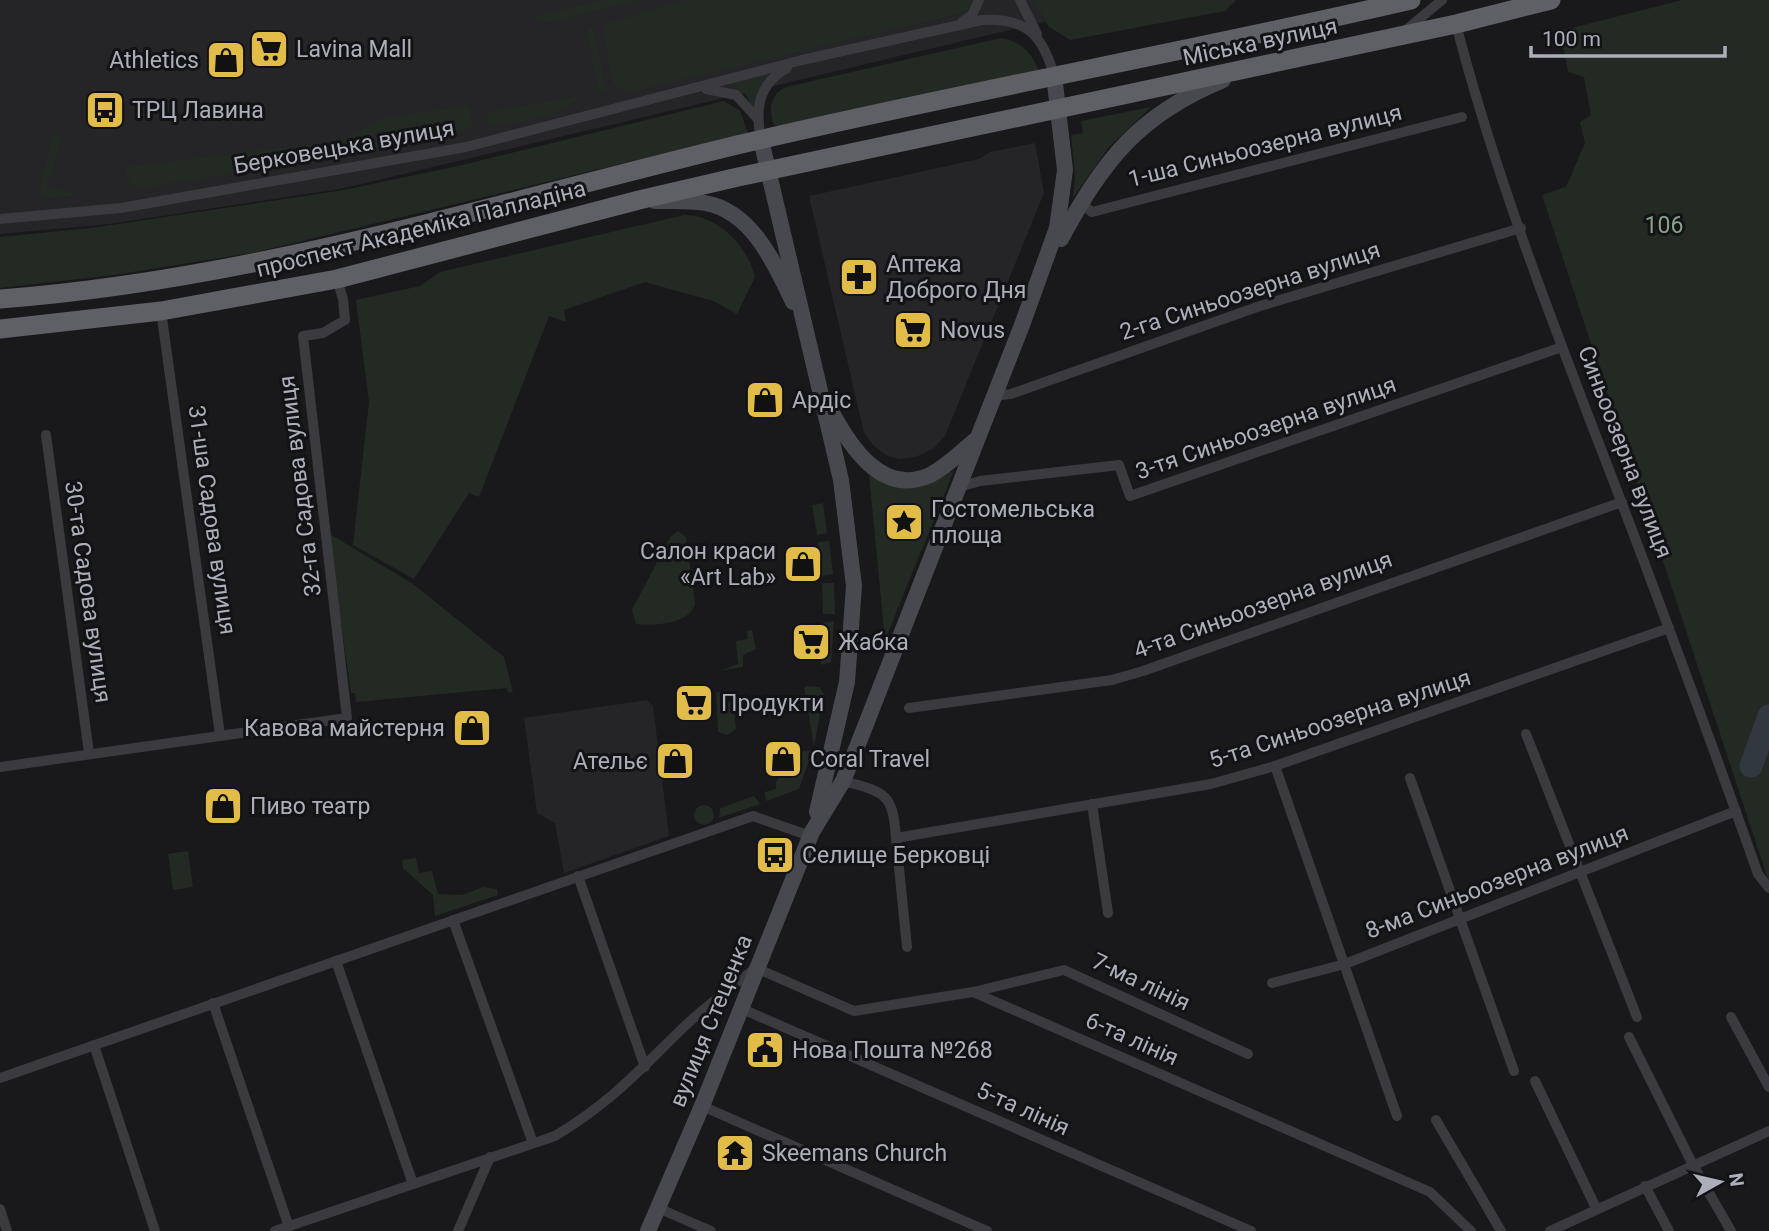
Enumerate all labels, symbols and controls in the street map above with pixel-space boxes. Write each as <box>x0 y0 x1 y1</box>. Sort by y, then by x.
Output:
street label: Міська вулиця <box>1180 12 1340 72</box>
scale bar <box>1531 14 1725 58</box>
text: 100 m <box>1542 27 1601 51</box>
supermarket icon: Lavina Mall <box>248 28 290 70</box>
place label: Lavina Mall <box>296 36 412 63</box>
shop icon: Athletics <box>205 39 247 81</box>
place label: Athletics <box>109 47 199 74</box>
bus stop icon: ТРЦ Лавина <box>84 89 126 131</box>
place label: ТРЦ Лавина <box>132 97 264 124</box>
street label: 1-ша Синьоозерна вулиця <box>1125 99 1405 193</box>
street label: Берковецька вулиця <box>232 114 456 180</box>
street label: проспект Академіка Палладіна <box>253 175 589 283</box>
park label: 106 <box>1645 212 1683 239</box>
street label: 2-га Синьоозерна вулиця <box>1116 236 1384 346</box>
place label: Аптека Доброго Дня <box>886 251 1026 304</box>
pharmacy icon: Аптека Доброго Дня <box>838 256 880 298</box>
supermarket icon: Novus <box>892 309 934 351</box>
place label: Novus <box>940 317 1005 344</box>
street label: Синьоозерна вулиця <box>1572 342 1678 562</box>
street label: 3-тя Синьоозерна вулиця <box>1132 371 1400 485</box>
street label: 32-га Садова вулиця <box>273 374 327 598</box>
shop icon: Ардіс <box>744 379 786 421</box>
place label: Ардіс <box>792 387 851 414</box>
street label: 31-ша Садова вулиця <box>183 404 241 636</box>
street label: 30-та Садова вулиця <box>59 479 117 705</box>
place label: Гостомельська площа <box>931 496 1095 549</box>
place icon: Гостомельська площа <box>883 501 925 543</box>
place label: Салон краси «Art Lab» <box>640 538 776 591</box>
shop icon: Салон краси «Art Lab» <box>782 543 824 585</box>
street label: 4-та Синьоозерна вулиця <box>1130 546 1396 664</box>
supermarket icon: Жабка <box>790 621 832 663</box>
place label: Жабка <box>838 629 909 656</box>
street label: 5-та Синьоозерна вулиця <box>1206 664 1474 774</box>
supermarket icon: Продукти <box>673 682 715 724</box>
place label: Продукти <box>721 690 824 717</box>
shop icon: Кавова майстерня <box>451 707 493 749</box>
place label: Кавова майстерня <box>244 715 445 742</box>
shop icon: Coral Travel <box>762 738 804 780</box>
shop icon: Ательє <box>654 740 696 782</box>
place label: Coral Travel <box>810 746 930 773</box>
place label: Ательє <box>573 748 648 775</box>
shop icon: Пиво театр <box>202 785 244 827</box>
place label: Пиво театр <box>250 793 370 820</box>
street label: 8-ма Синьоозерна вулиця <box>1362 819 1632 945</box>
bus stop icon: Селище Берковці <box>754 834 796 876</box>
place label: Селище Берковці <box>802 842 990 869</box>
street label: вулиця Стеценка <box>664 931 758 1111</box>
street label: 7-ма лінія <box>1088 948 1194 1016</box>
street label: 6-та лінія <box>1081 1007 1183 1071</box>
public building icon: Нова Пошта №268 <box>744 1029 786 1071</box>
place label: Нова Пошта №268 <box>792 1037 993 1064</box>
street label: 5-та лінія <box>972 1077 1074 1141</box>
temple icon: Skeemans Church <box>714 1132 756 1174</box>
place label: Skeemans Church <box>762 1140 947 1167</box>
north arrow <box>1685 1147 1755 1217</box>
text: N <box>1724 1171 1749 1188</box>

